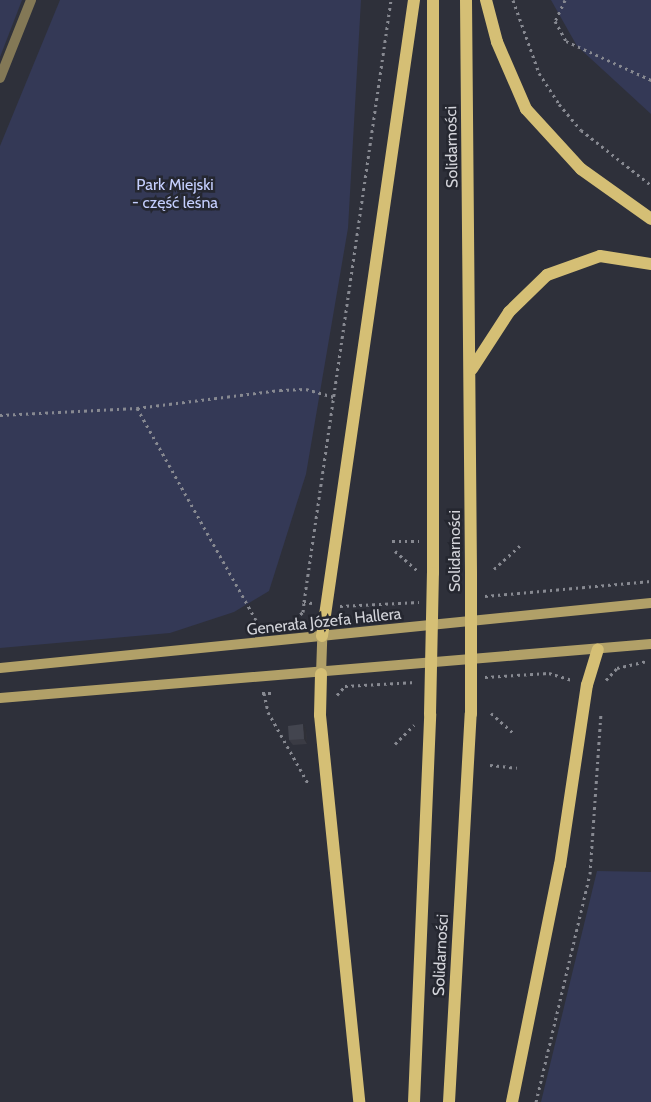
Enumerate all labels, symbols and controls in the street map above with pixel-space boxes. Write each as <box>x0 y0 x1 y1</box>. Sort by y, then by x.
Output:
street label: Solidarności <box>442 106 462 188</box>
park label: Park Miejski - część leśna <box>132 175 218 213</box>
street label: Solidarności <box>445 510 465 592</box>
street label: Generała Józefa Hallera <box>246 604 402 640</box>
street label: Solidarności <box>429 914 453 996</box>

